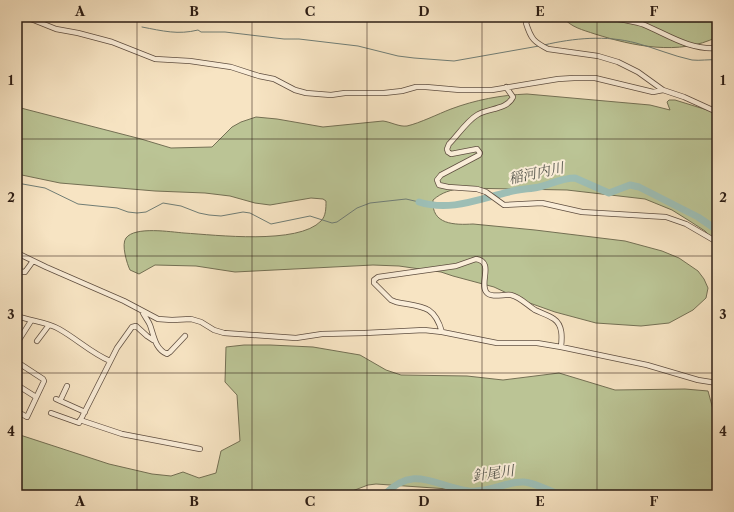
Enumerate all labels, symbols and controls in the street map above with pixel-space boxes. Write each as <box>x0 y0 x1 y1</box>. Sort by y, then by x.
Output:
text: A <box>74 3 86 19</box>
text: B <box>189 3 199 19</box>
text: C <box>305 3 315 19</box>
text: D <box>418 3 430 19</box>
text: E <box>535 3 545 19</box>
text: F <box>650 3 659 19</box>
text: 1 <box>8 72 14 88</box>
text: 1 <box>720 72 726 88</box>
water label: 稲河内川 <box>507 158 567 188</box>
text: 2 <box>7 189 15 205</box>
text: 2 <box>719 189 727 205</box>
text: 3 <box>7 306 15 322</box>
text: 3 <box>719 306 727 322</box>
text: 4 <box>7 423 15 439</box>
text: 4 <box>719 423 727 439</box>
water label: 針尾川 <box>471 461 517 485</box>
text: A <box>74 493 86 509</box>
text: B <box>189 493 199 509</box>
text: C <box>305 493 315 509</box>
text: D <box>418 493 430 509</box>
text: E <box>535 493 545 509</box>
text: F <box>650 493 659 509</box>

